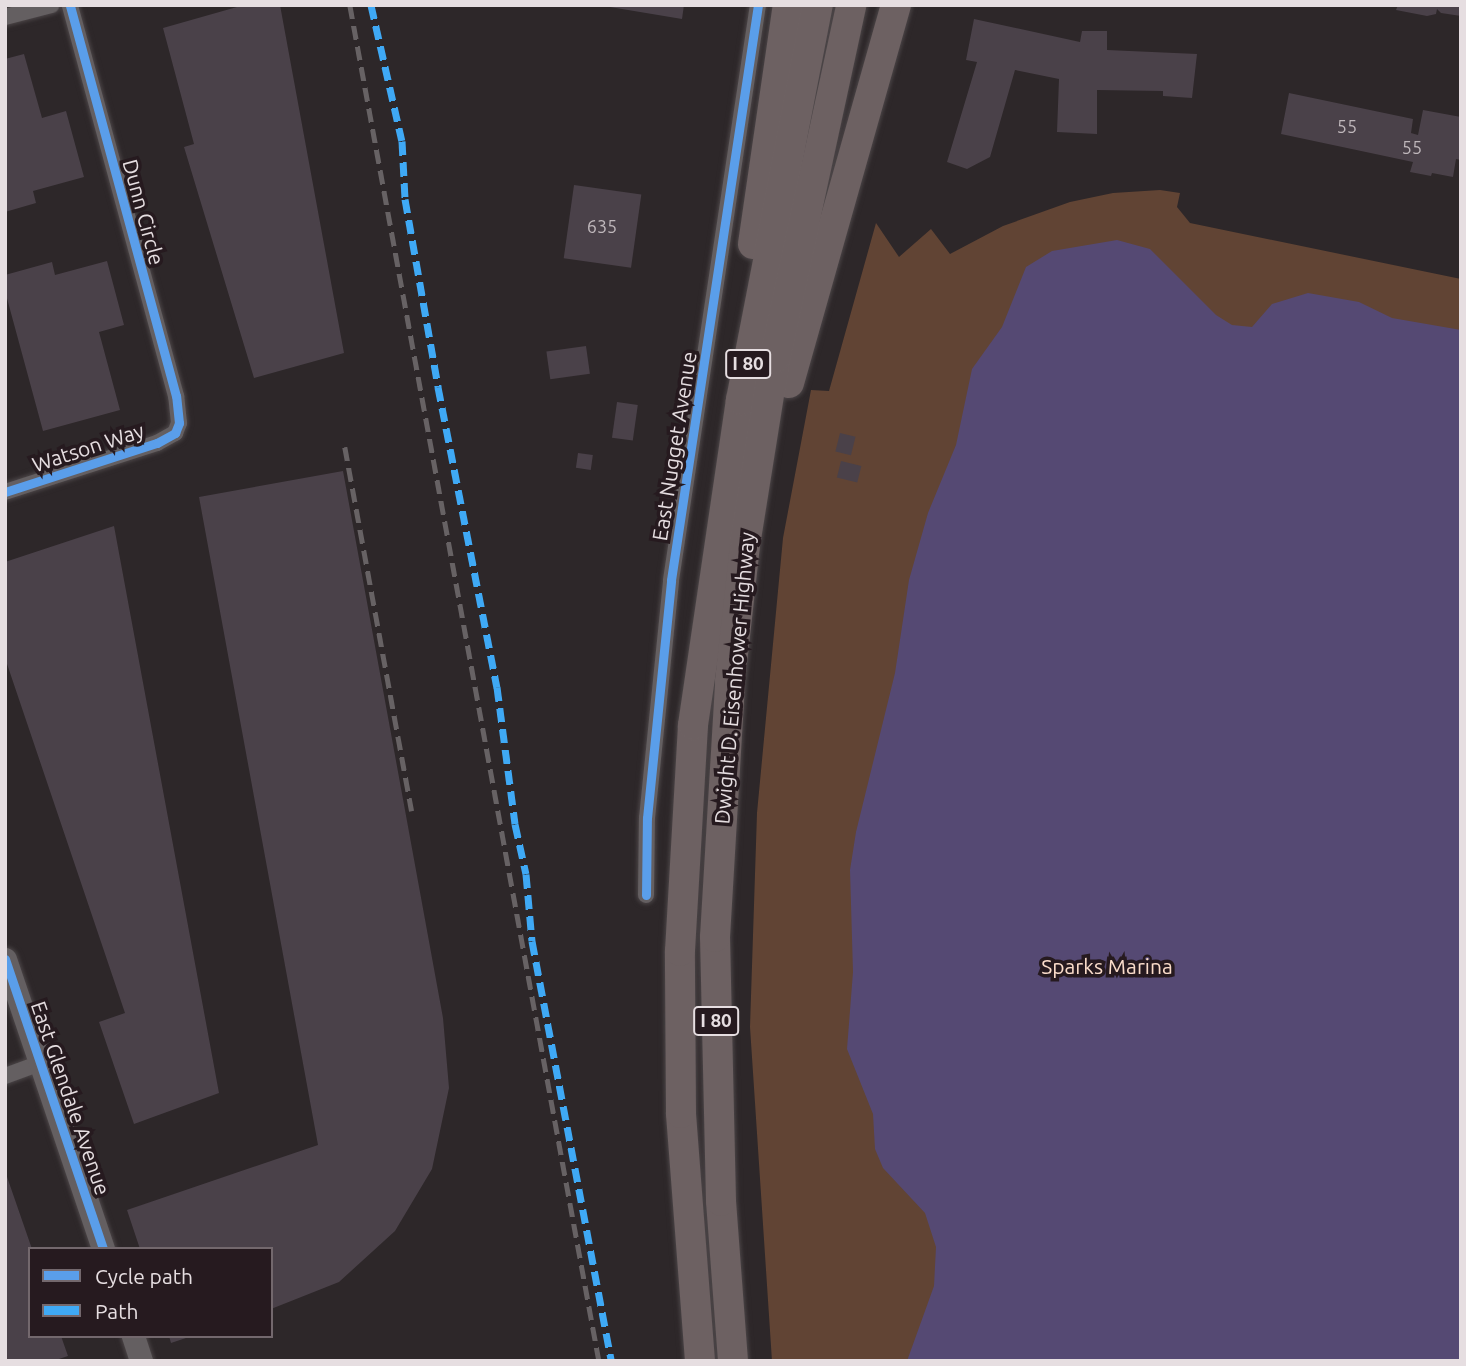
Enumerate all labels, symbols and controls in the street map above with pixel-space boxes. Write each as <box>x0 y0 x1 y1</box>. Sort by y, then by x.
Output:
house number: 55 <box>1337 115 1357 137</box>
house number: 55 <box>1402 136 1422 158</box>
street label: Dunn Circle <box>118 156 170 268</box>
house number: 635 <box>587 215 617 237</box>
road number: I 80 <box>724 348 772 380</box>
street label: East Nugget Avenue <box>647 350 701 542</box>
street label: Watson Way <box>29 417 147 477</box>
street label: Dwight D. Eisenhower Highway <box>709 531 759 825</box>
park label: Sparks Marina <box>1041 953 1173 979</box>
street label: East Glendale Avenue <box>26 998 116 1198</box>
road number: I 80 <box>692 1006 740 1036</box>
legend <box>28 1247 273 1338</box>
text: Cycle path <box>95 1264 193 1288</box>
text: Path <box>95 1299 138 1323</box>

